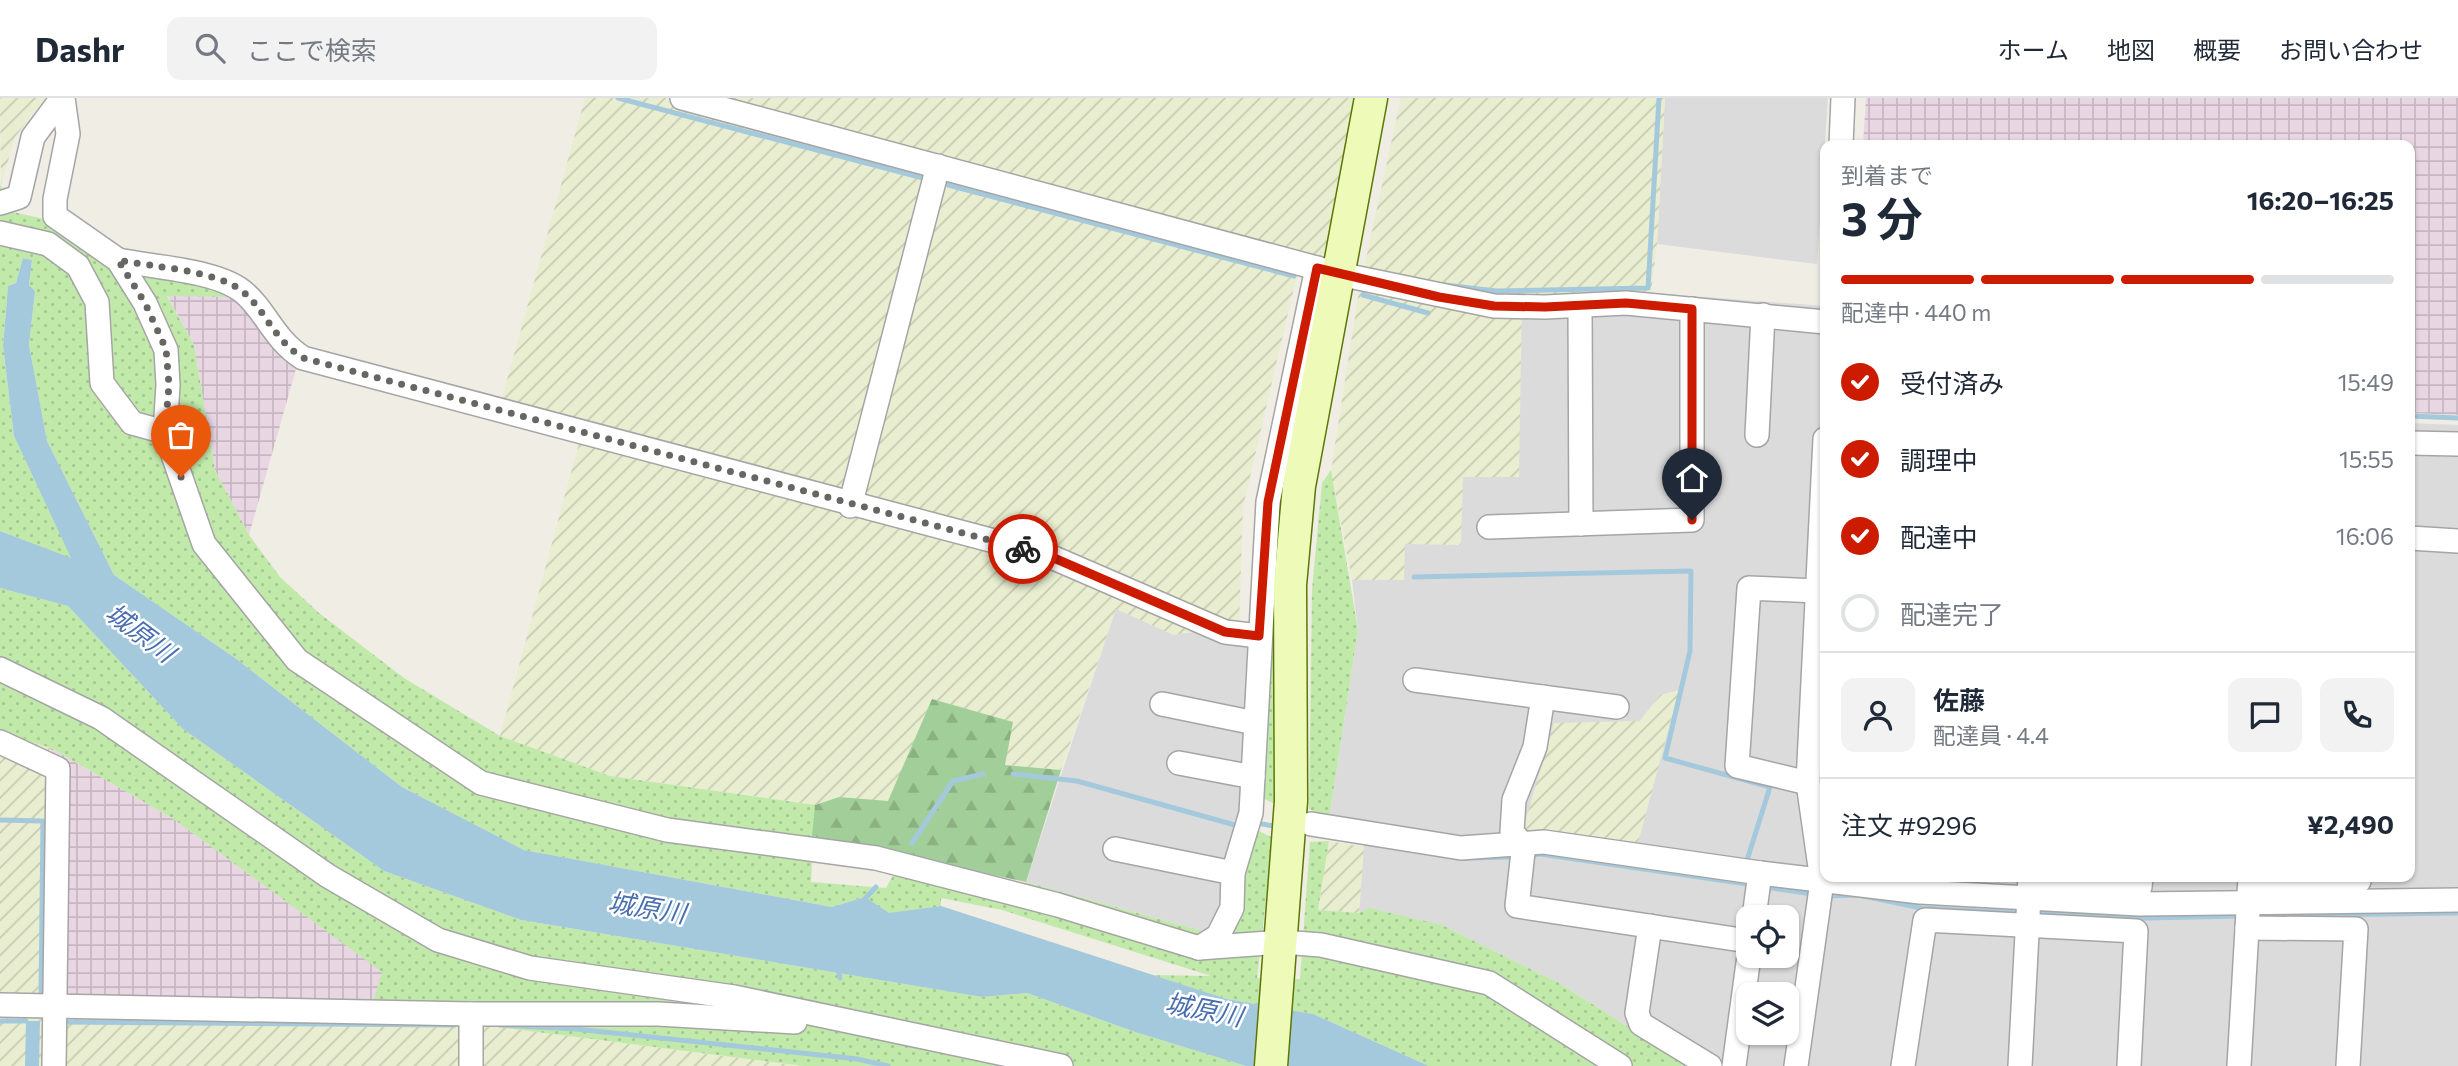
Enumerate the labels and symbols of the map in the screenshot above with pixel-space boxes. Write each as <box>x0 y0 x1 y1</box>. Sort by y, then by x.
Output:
pin <box>151 405 211 477</box>
pin <box>1662 448 1722 520</box>
courier <box>988 514 1058 584</box>
water label: 城原川 <box>100 596 184 669</box>
water label: 城原川 <box>606 885 691 928</box>
water label: 城原川 <box>1163 986 1248 1032</box>

